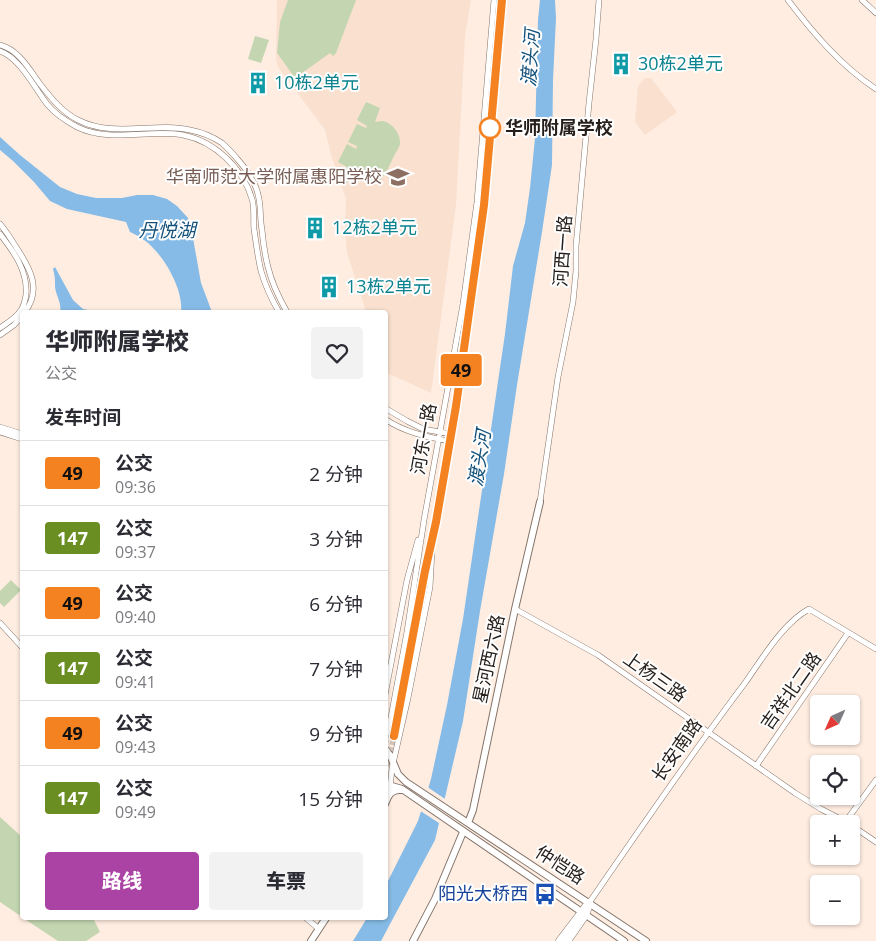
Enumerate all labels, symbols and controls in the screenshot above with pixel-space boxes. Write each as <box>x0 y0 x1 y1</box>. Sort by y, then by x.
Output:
water label: 渡头河 <box>515 25 545 87</box>
building icon: 30栋2单元 <box>608 51 634 77</box>
place label: 30栋2单元 <box>638 51 723 75</box>
building icon: 10栋2单元 <box>245 70 271 96</box>
place label: 10栋2单元 <box>274 70 359 94</box>
place label: 华师附属学校 <box>505 115 613 139</box>
marker: 华师附属学校 <box>479 117 501 139</box>
place label: 华南师范大学附属惠阳学校 <box>166 164 382 188</box>
school or university icon: 华南师范大学附属惠阳学校 <box>385 164 411 190</box>
street label: 河西一路 <box>548 214 576 288</box>
building icon: 12栋2单元 <box>302 215 328 241</box>
place label: 12栋2单元 <box>332 215 417 239</box>
water label: 丹悦湖 <box>138 217 198 243</box>
building icon: 13栋2单元 <box>316 274 342 300</box>
place label: 13栋2单元 <box>346 274 431 298</box>
text: 华师附属学校 <box>45 324 189 357</box>
button: heart <box>311 327 363 379</box>
line badge: 49 <box>438 354 484 386</box>
text: 49 <box>451 358 471 382</box>
text: 公交 <box>45 362 77 384</box>
street label: 河东一路 <box>405 401 441 476</box>
text: 发车时间 <box>45 404 121 430</box>
water label: 渡头河 <box>462 424 497 488</box>
text: 公交 <box>115 450 153 476</box>
text: 49 <box>62 461 83 485</box>
text: 2 分钟 <box>309 461 363 487</box>
text: 09:36 <box>115 476 156 498</box>
text: 公交 <box>115 515 153 541</box>
text: 147 <box>57 526 88 550</box>
text: 3 分钟 <box>309 526 363 552</box>
text: 09:37 <box>115 541 156 563</box>
text: 公交 <box>115 580 153 606</box>
text: 49 <box>62 591 83 615</box>
text: 6 分钟 <box>309 591 363 617</box>
text: 09:40 <box>115 606 156 628</box>
street label: 星河西六路 <box>467 612 509 705</box>
text: 公交 <box>115 645 153 671</box>
street label: 上杨三路 <box>619 646 692 707</box>
street label: 吉祥北二路 <box>755 647 826 734</box>
text: 147 <box>57 656 88 680</box>
text: 7 分钟 <box>309 656 363 682</box>
text: 09:41 <box>115 671 156 693</box>
north arrow <box>810 695 860 745</box>
map controls <box>810 695 860 925</box>
text: 公交 <box>115 710 153 736</box>
street label: 长安南路 <box>646 713 707 786</box>
text: 49 <box>62 721 83 745</box>
text: 9 分钟 <box>309 721 363 747</box>
text: 09:43 <box>115 736 156 758</box>
button: locate <box>810 755 860 805</box>
text: 公交 <box>115 775 153 801</box>
text: 147 <box>57 786 88 810</box>
text: 15 分钟 <box>298 786 363 812</box>
text: 09:49 <box>115 801 156 823</box>
button: + <box>810 815 860 865</box>
street label: 仲恺路 <box>531 839 590 889</box>
button: 路线 <box>45 852 199 910</box>
button: 车票 <box>209 852 363 910</box>
button: − <box>810 875 860 925</box>
place label: 阳光大桥西 <box>438 881 528 905</box>
bus stop icon: 阳光大桥西 <box>532 881 558 907</box>

